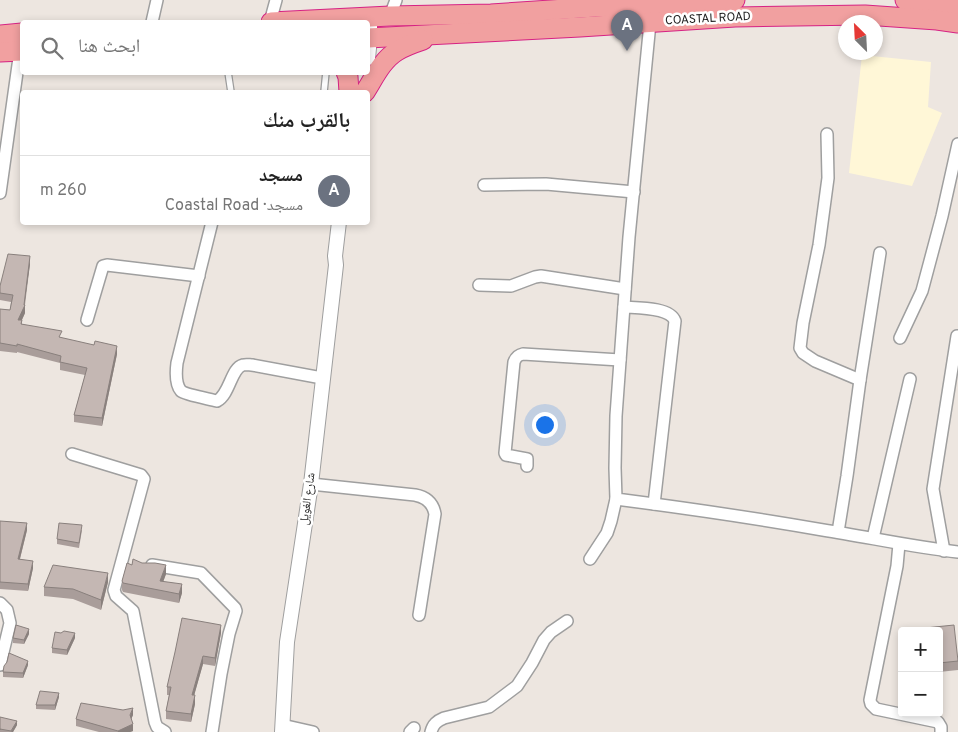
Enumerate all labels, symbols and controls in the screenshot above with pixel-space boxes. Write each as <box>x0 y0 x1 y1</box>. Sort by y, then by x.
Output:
street label: COASTAL ROAD <box>665 9 751 29</box>
pin: A <box>611 10 643 51</box>
north arrow <box>838 15 883 60</box>
search box <box>20 20 370 75</box>
icon: search <box>38 34 66 62</box>
text: ابحث هنا <box>78 35 140 59</box>
text: بالقرب منك <box>263 108 350 135</box>
text: مسجد <box>259 164 303 188</box>
text: 260 m <box>40 181 87 201</box>
text: A <box>328 181 340 201</box>
text: مسجد · Coastal Road <box>165 196 303 216</box>
your location <box>532 412 558 438</box>
street label: شارع الغويل <box>296 472 320 526</box>
map controls <box>898 627 943 717</box>
button: + <box>898 627 943 672</box>
button: − <box>898 672 943 717</box>

